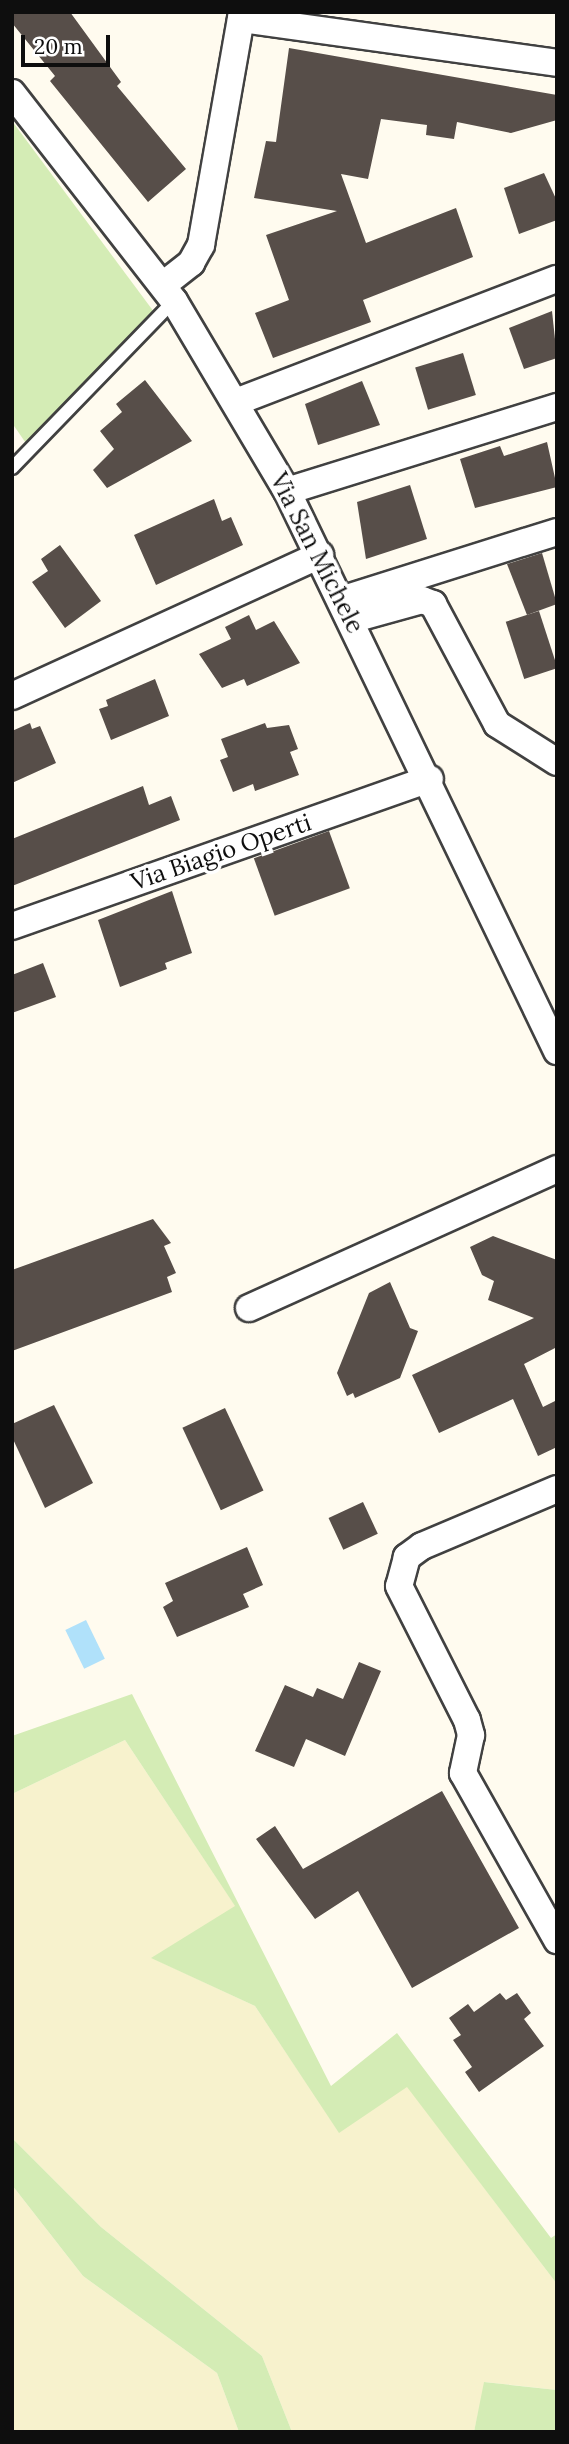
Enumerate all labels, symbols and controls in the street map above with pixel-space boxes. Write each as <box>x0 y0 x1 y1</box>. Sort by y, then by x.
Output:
scale bar <box>24 21 114 65</box>
text: 20 m <box>34 33 83 60</box>
street label: Via San Michele <box>264 468 370 638</box>
street label: Via Biagio Operti <box>127 808 315 896</box>

